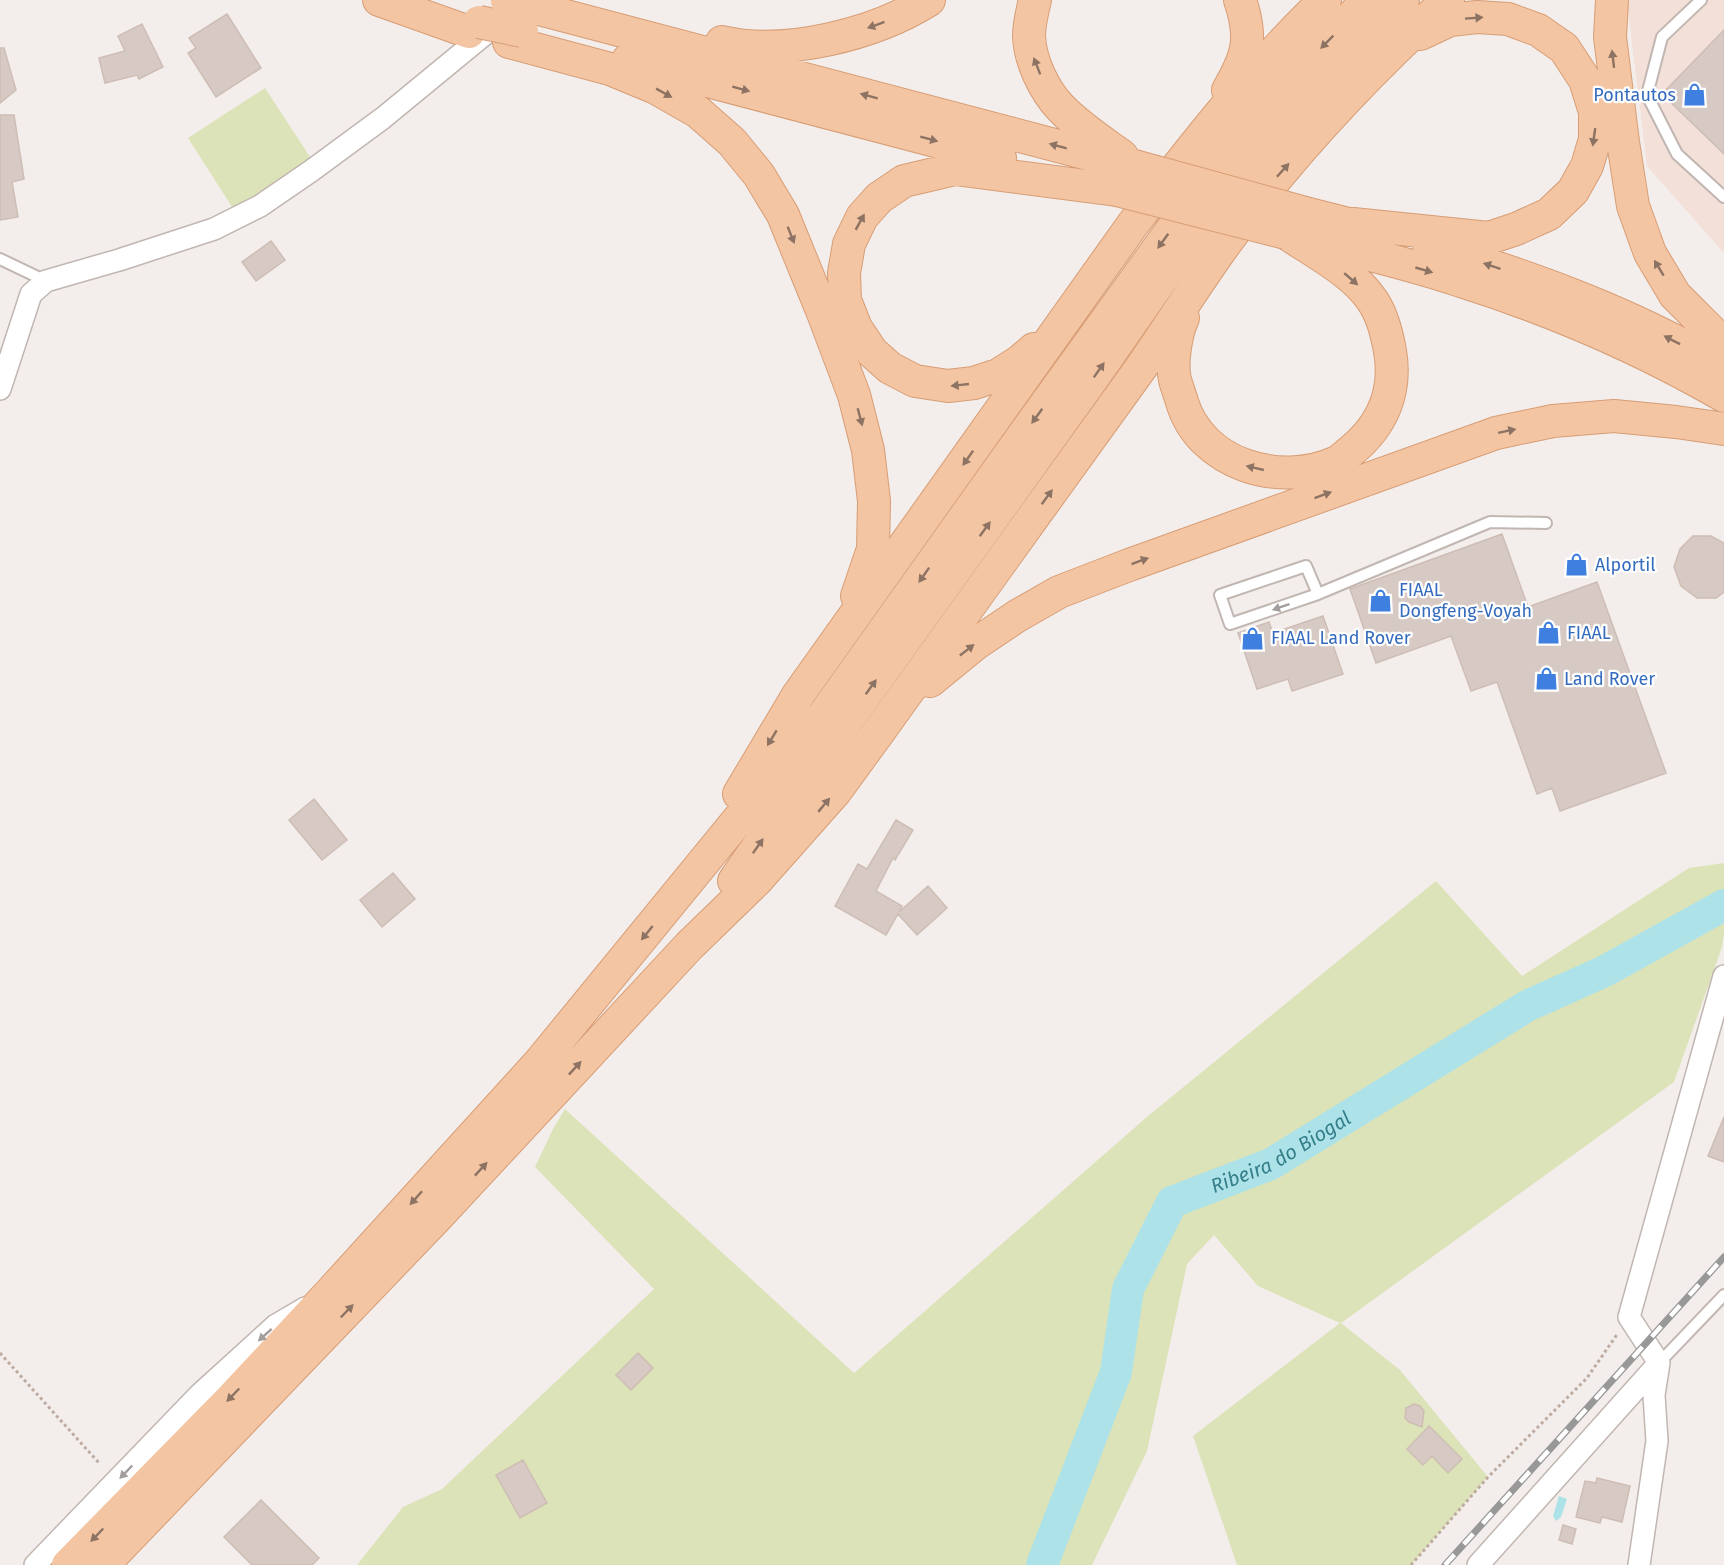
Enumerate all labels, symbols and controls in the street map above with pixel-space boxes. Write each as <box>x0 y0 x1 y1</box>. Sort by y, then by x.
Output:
one-way arrow <box>1465 13 1484 22</box>
one-way arrow <box>867 21 885 31</box>
one-way arrow <box>1320 34 1334 48</box>
one-way arrow <box>1608 49 1618 68</box>
one-way arrow <box>1031 57 1041 75</box>
shop icon: Pontautos <box>1681 82 1707 108</box>
place label: Pontautos <box>1593 84 1676 106</box>
one-way arrow <box>731 85 750 95</box>
one-way arrow <box>656 88 673 98</box>
one-way arrow <box>860 91 878 100</box>
one-way arrow <box>1589 128 1598 147</box>
one-way arrow <box>920 134 938 144</box>
one-way arrow <box>1048 140 1067 150</box>
one-way arrow <box>1276 163 1289 178</box>
one-way arrow <box>855 214 865 231</box>
one-way arrow <box>786 226 796 244</box>
one-way arrow <box>1157 232 1169 248</box>
one-way arrow <box>1654 259 1664 276</box>
one-way arrow <box>1483 260 1501 270</box>
one-way arrow <box>1415 266 1433 275</box>
one-way arrow <box>1343 272 1359 285</box>
one-way arrow <box>1664 335 1681 345</box>
one-way arrow <box>1093 363 1105 379</box>
one-way arrow <box>950 380 969 390</box>
one-way arrow <box>1031 407 1043 423</box>
one-way arrow <box>855 408 865 426</box>
one-way arrow <box>1498 426 1517 435</box>
one-way arrow <box>962 449 974 465</box>
one-way arrow <box>1246 462 1264 472</box>
one-way arrow <box>1314 489 1332 499</box>
one-way arrow <box>1041 490 1053 505</box>
one-way arrow <box>979 521 991 537</box>
shop icon: Alportil <box>1564 552 1590 578</box>
place label: Alportil <box>1595 554 1656 576</box>
one-way arrow <box>1131 555 1149 565</box>
one-way arrow <box>918 566 930 582</box>
place label: FIAAL Dongfeng-Voyah <box>1399 579 1532 622</box>
shop icon: FIAAL Dongfeng-Voyah <box>1368 587 1394 613</box>
one-way arrow <box>1272 603 1290 612</box>
shop icon: FIAAL <box>1536 620 1562 646</box>
place label: FIAAL <box>1567 622 1611 644</box>
shop icon: FIAAL Land Rover <box>1240 625 1266 651</box>
place label: FIAAL Land Rover <box>1271 627 1411 649</box>
one-way arrow <box>959 643 975 656</box>
shop icon: Land Rover <box>1533 666 1559 692</box>
place label: Land Rover <box>1564 668 1655 690</box>
one-way arrow <box>865 679 877 695</box>
one-way arrow <box>767 730 778 746</box>
one-way arrow <box>817 798 830 813</box>
one-way arrow <box>752 838 763 854</box>
one-way arrow <box>640 925 653 941</box>
one-way arrow <box>568 1061 581 1076</box>
water label: Ribeira do Biogal <box>1207 1106 1355 1198</box>
one-way arrow <box>474 1162 488 1177</box>
one-way arrow <box>409 1191 423 1206</box>
one-way arrow <box>339 1304 353 1318</box>
one-way arrow <box>258 1328 273 1341</box>
one-way arrow <box>227 1388 241 1402</box>
one-way arrow <box>119 1464 133 1479</box>
one-way arrow <box>91 1527 105 1541</box>

